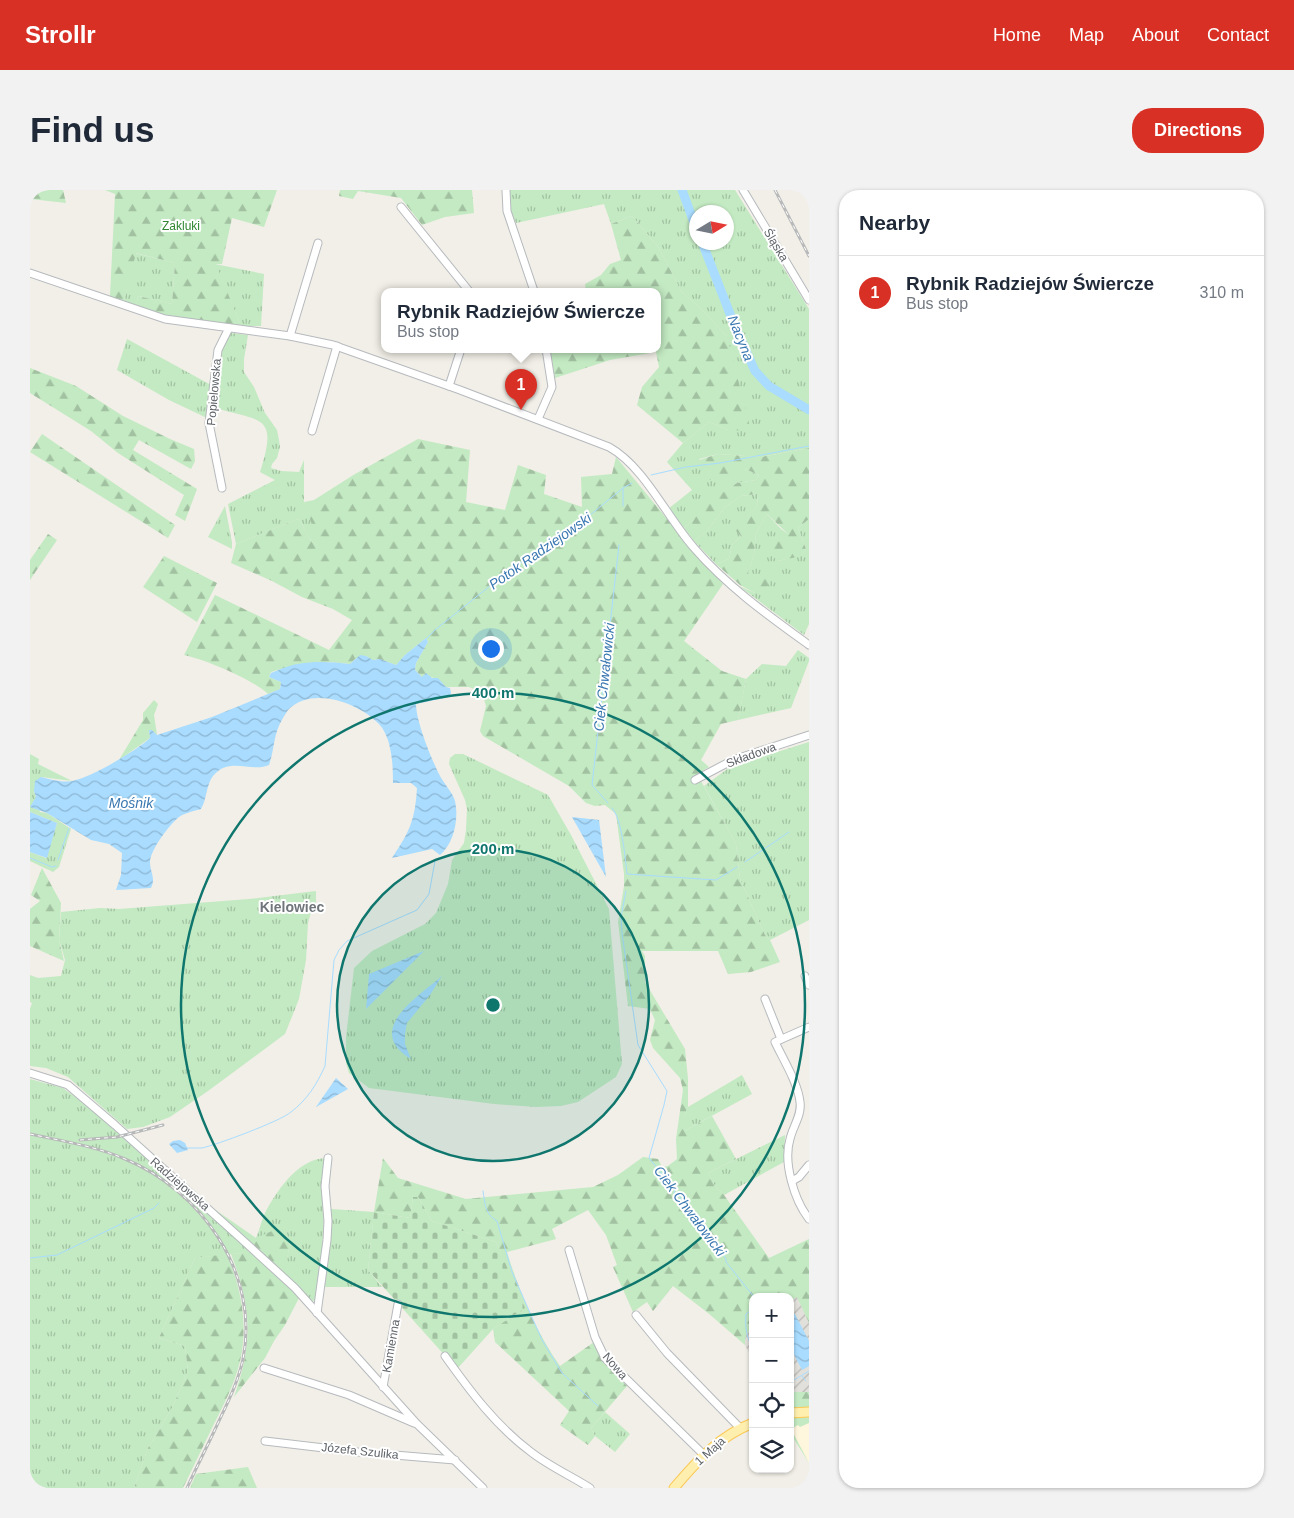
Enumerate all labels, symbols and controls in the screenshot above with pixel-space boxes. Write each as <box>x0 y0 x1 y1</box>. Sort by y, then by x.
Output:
text: Strollr <box>25 21 96 48</box>
text: Home <box>993 25 1041 45</box>
text: Map <box>1069 25 1104 45</box>
text: About <box>1132 25 1179 45</box>
text: Contact <box>1207 25 1269 45</box>
button: Directions <box>1132 108 1264 153</box>
text: Find us <box>30 110 154 149</box>
north arrow <box>689 205 734 250</box>
text: Nearby <box>859 211 930 234</box>
park label: Zakluki <box>162 219 200 233</box>
street label: Śląska <box>761 225 792 264</box>
text: Rybnik Radziejów Świercze <box>906 273 1154 294</box>
text: 1 <box>871 284 879 301</box>
text: 310 m <box>1200 284 1244 301</box>
popup <box>381 288 661 353</box>
text: Bus stop <box>906 295 968 312</box>
text: Rybnik Radziejów Świercze <box>397 301 645 322</box>
water label: Nacyna <box>725 313 757 363</box>
text: Bus stop <box>397 323 459 340</box>
street label: Popielowska <box>204 358 224 426</box>
pin: 1 <box>505 369 537 410</box>
water label: Potok Radziejowski <box>486 509 595 592</box>
water label: Ciek Chwałowicki <box>590 621 618 732</box>
your location <box>478 636 504 662</box>
text: 400 m <box>472 684 514 701</box>
street label: Składowa <box>724 739 778 770</box>
water label: Mośnik <box>109 795 154 811</box>
text: 200 m <box>472 840 514 857</box>
district label: Kielowiec <box>260 899 324 915</box>
centre of rings <box>484 996 502 1014</box>
street label: Radziejowska <box>147 1154 213 1214</box>
water label: Ciek Chwałowicki <box>651 1163 730 1260</box>
map controls <box>749 1293 794 1473</box>
button: + <box>749 1293 794 1338</box>
street label: Kamienna <box>379 1318 403 1374</box>
button: − <box>749 1338 794 1383</box>
street label: Nowa <box>600 1350 631 1382</box>
button: locate <box>749 1383 794 1428</box>
button: layers <box>749 1428 794 1473</box>
street label: 1 Maja <box>692 1434 728 1468</box>
street label: Józefa Szulika <box>321 1440 400 1462</box>

